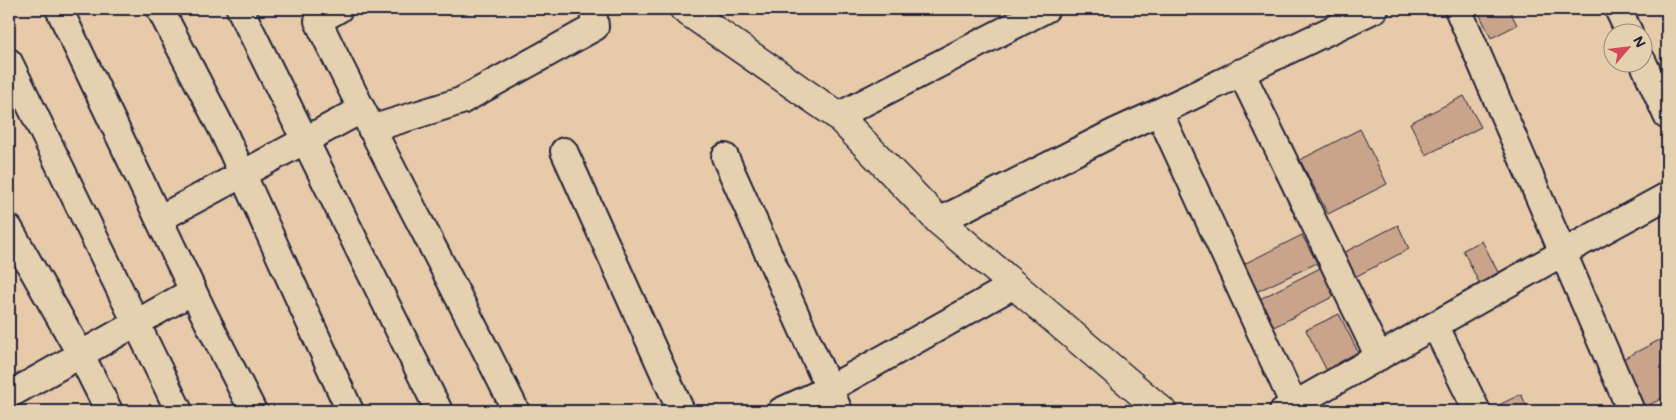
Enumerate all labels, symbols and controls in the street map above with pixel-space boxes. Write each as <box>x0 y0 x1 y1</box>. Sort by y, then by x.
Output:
north arrow <box>1604 22 1654 72</box>
text: N <box>1629 33 1651 51</box>

